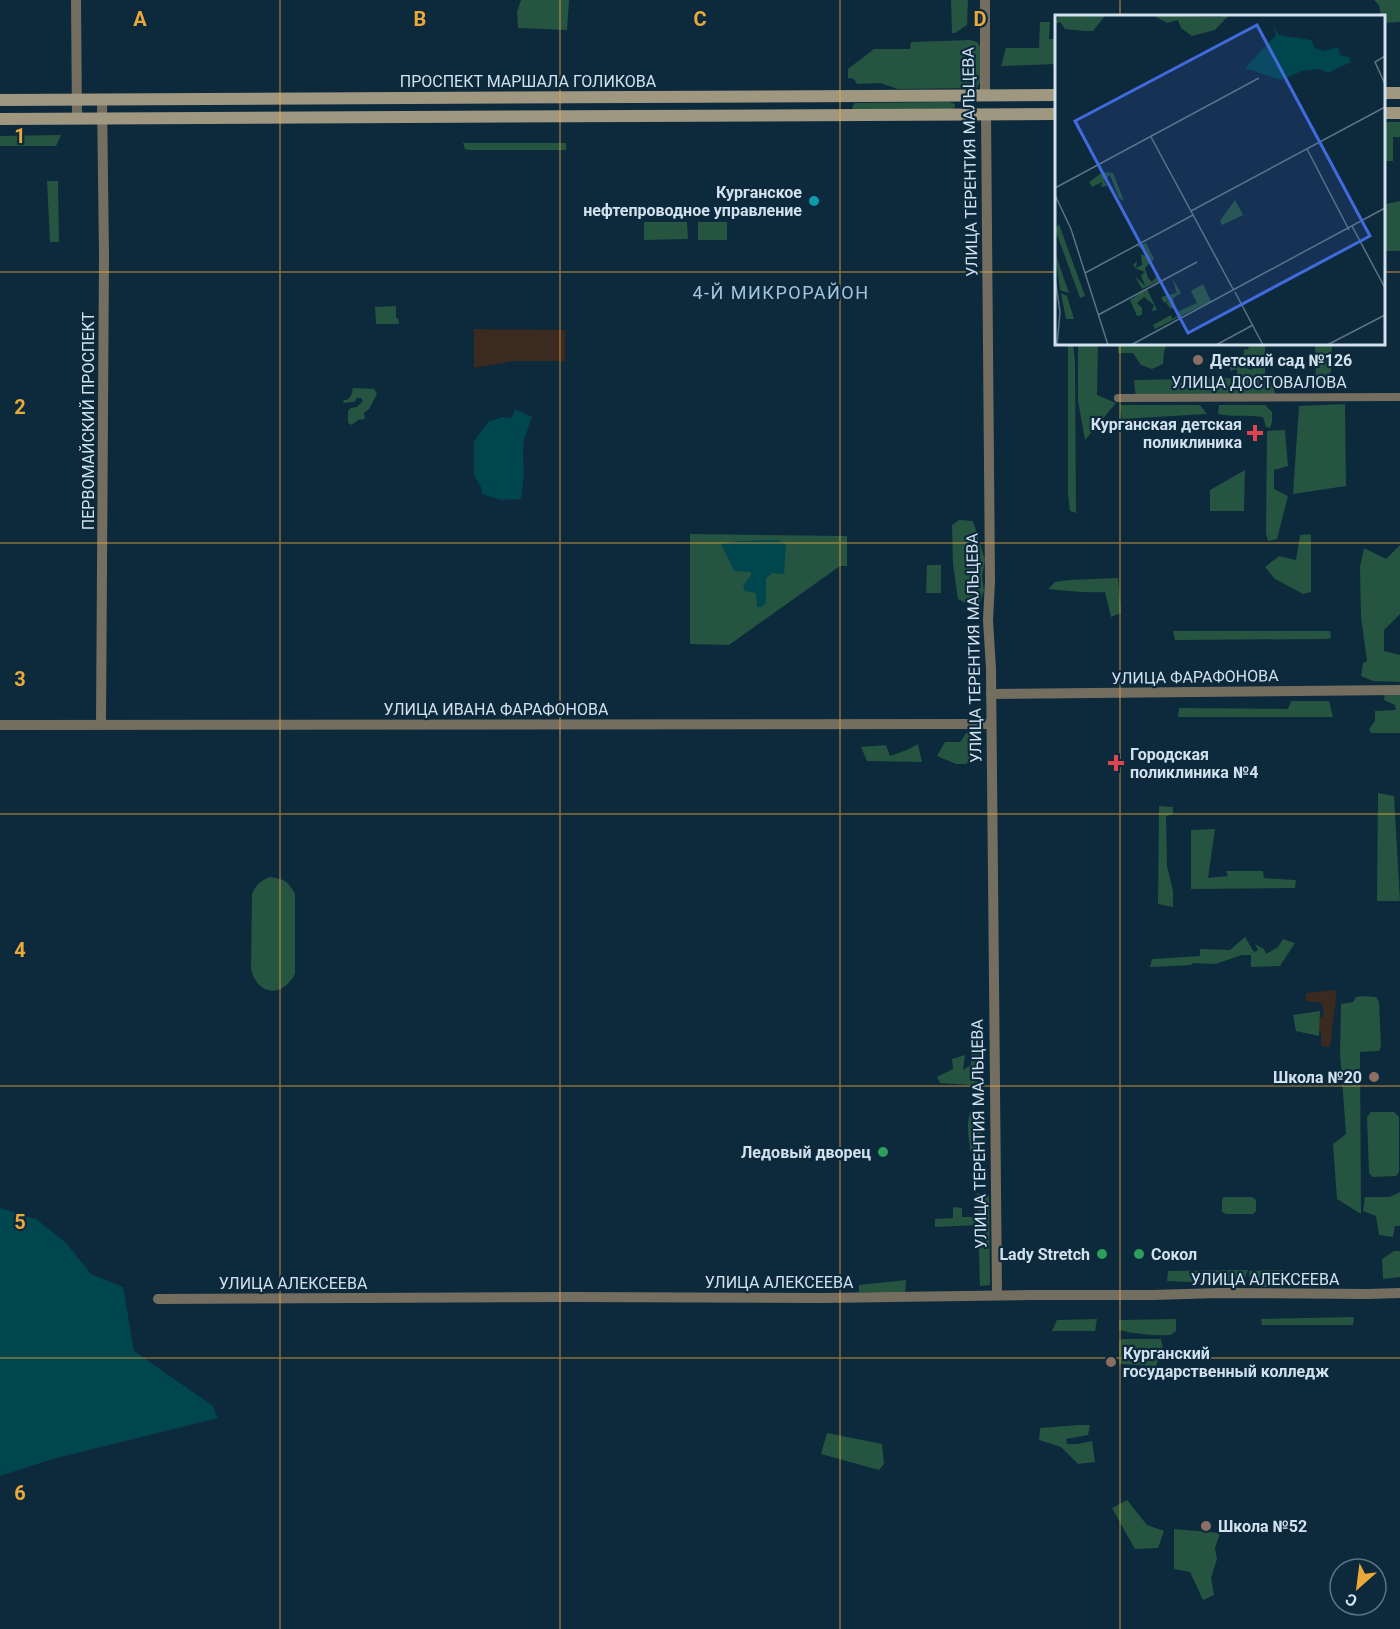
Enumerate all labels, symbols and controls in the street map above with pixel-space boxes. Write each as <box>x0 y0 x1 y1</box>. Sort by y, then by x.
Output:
text: A <box>133 7 147 31</box>
text: B <box>414 7 426 31</box>
text: C <box>693 7 707 31</box>
text: D <box>974 7 987 31</box>
inset map <box>1055 15 1385 345</box>
street label: УЛИЦА ТЕРЕНТИЯ МАЛЬЦЕВА <box>958 46 982 277</box>
street label: ПРОСПЕКТ МАРШАЛА ГОЛИКОВА <box>400 72 657 91</box>
text: 1 <box>14 124 26 148</box>
place label: Курганское нефтепроводное управление <box>583 183 802 220</box>
marker: Курганское нефтепроводное управление <box>807 194 821 208</box>
district label: 4-Й МИКРОРАЙОН <box>692 282 870 303</box>
street label: ПЕРВОМАЙСКИЙ ПРОСПЕКТ <box>79 311 98 530</box>
place label: Детский сад №126 <box>1210 351 1352 370</box>
marker: Детский сад №126 <box>1191 353 1205 367</box>
street label: УЛИЦА ДОСТОВАЛОВА <box>1171 373 1347 392</box>
text: 2 <box>14 395 26 419</box>
place label: Курганская детская поликлиника <box>1091 415 1242 452</box>
marker: Курганская детская поликлиника <box>1246 424 1264 442</box>
street label: УЛИЦА ТЕРЕНТИЯ МАЛЬЦЕВА <box>962 532 986 763</box>
street label: УЛИЦА ФАРАФОНОВА <box>1111 666 1279 688</box>
text: 3 <box>14 667 26 691</box>
street label: УЛИЦА ИВАНА ФАРАФОНОВА <box>384 700 609 719</box>
place label: Городская поликлиника №4 <box>1130 745 1258 782</box>
marker: Городская поликлиника №4 <box>1107 754 1125 772</box>
text: 4 <box>14 938 26 962</box>
street label: УЛИЦА ТЕРЕНТИЯ МАЛЬЦЕВА <box>967 1018 991 1249</box>
place label: Школа №20 <box>1273 1068 1362 1087</box>
marker: Школа №20 <box>1367 1070 1381 1084</box>
place label: Ледовый дворец <box>741 1143 871 1162</box>
marker: Ледовый дворец <box>876 1145 890 1159</box>
text: 5 <box>14 1210 26 1234</box>
place label: Lady Stretch <box>999 1245 1090 1264</box>
place label: Сокол <box>1151 1245 1197 1264</box>
marker: Lady Stretch <box>1095 1247 1109 1261</box>
marker: Сокол <box>1132 1247 1146 1261</box>
street label: УЛИЦА АЛЕКСЕЕВА <box>1191 1270 1340 1289</box>
street label: УЛИЦА АЛЕКСЕЕВА <box>705 1273 854 1292</box>
street label: УЛИЦА АЛЕКСЕЕВА <box>219 1274 368 1293</box>
place label: Курганский государственный колледж <box>1123 1344 1329 1381</box>
marker: Курганский государственный колледж <box>1104 1355 1118 1369</box>
text: 6 <box>14 1481 26 1505</box>
place label: Школа №52 <box>1218 1517 1307 1536</box>
marker: Школа №52 <box>1199 1519 1213 1533</box>
north arrow <box>1328 1557 1388 1617</box>
text: С <box>1342 1589 1360 1611</box>

